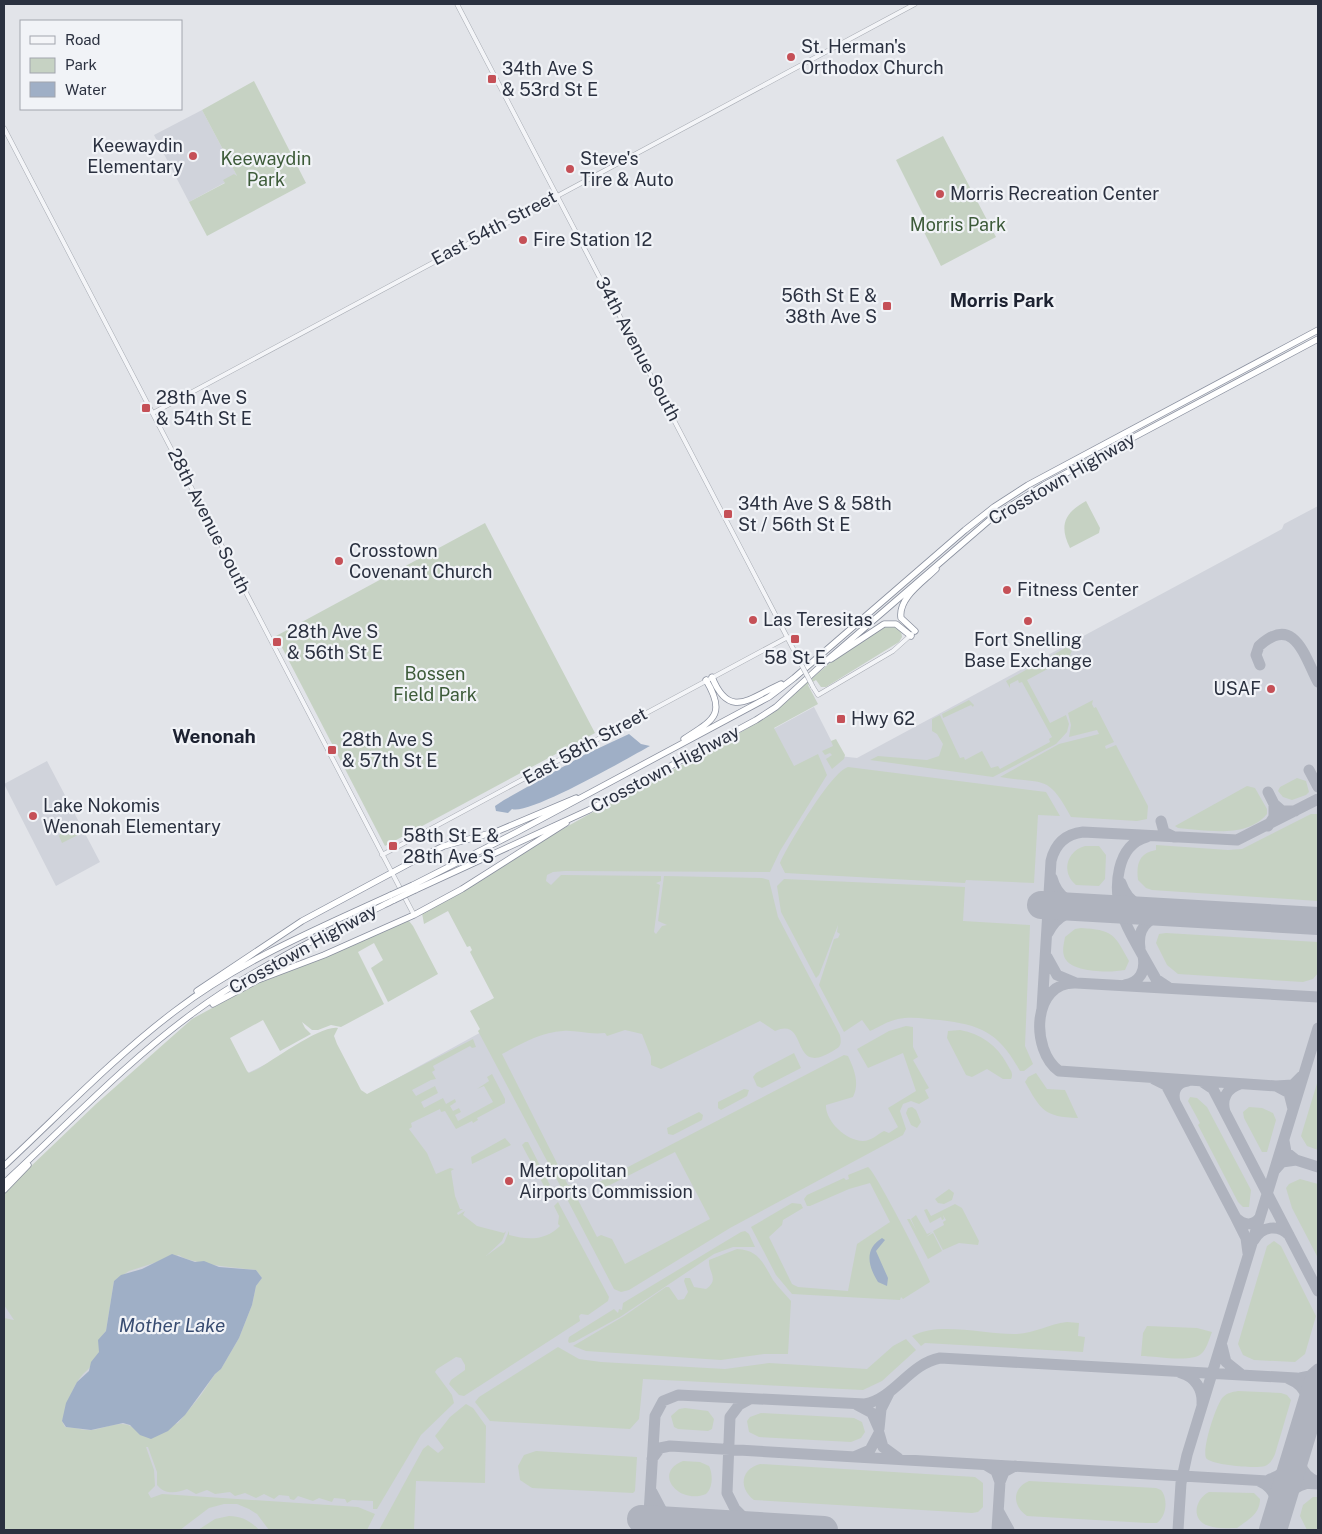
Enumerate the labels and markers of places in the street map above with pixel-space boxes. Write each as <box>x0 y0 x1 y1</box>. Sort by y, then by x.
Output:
place label: St. Herman's Orthodox Church <box>801 36 944 78</box>
marker: St. Herman's Orthodox Church <box>785 51 797 63</box>
place label: 34th Ave S & 53rd St E <box>502 58 598 100</box>
marker: 34th Ave S & 53rd St E <box>486 73 498 85</box>
place label: Keewaydin Elementary <box>87 135 183 177</box>
place label: Steve's Tire & Auto <box>580 148 674 190</box>
marker: Keewaydin Elementary <box>187 150 199 162</box>
marker: Steve's Tire & Auto <box>564 163 576 175</box>
place label: Morris Recreation Center <box>950 183 1159 204</box>
marker: Morris Recreation Center <box>934 188 946 200</box>
place label: Fire Station 12 <box>533 229 652 250</box>
marker: Fire Station 12 <box>517 234 529 246</box>
place label: 56th St E & 38th Ave S <box>781 285 877 327</box>
marker: 56th St E & 38th Ave S <box>881 300 893 312</box>
place label: 28th Ave S & 54th St E <box>156 387 252 429</box>
marker: 28th Ave S & 54th St E <box>140 402 152 414</box>
place label: 34th Ave S & 58th St / 56th St E <box>738 493 892 535</box>
marker: 34th Ave S & 58th St / 56th St E <box>722 508 734 520</box>
place label: Crosstown Covenant Church <box>349 540 492 582</box>
marker: Crosstown Covenant Church <box>333 555 345 567</box>
place label: Fitness Center <box>1017 579 1139 600</box>
marker: Fitness Center <box>1001 584 1013 596</box>
place label: Las Teresitas <box>763 609 873 630</box>
marker: Las Teresitas <box>747 614 759 626</box>
marker: Fort Snelling Base Exchange <box>1022 615 1034 627</box>
place label: 28th Ave S & 56th St E <box>287 621 383 663</box>
place label: Fort Snelling Base Exchange <box>964 629 1092 671</box>
marker: 58 St E <box>789 633 801 645</box>
marker: 28th Ave S & 56th St E <box>271 636 283 648</box>
place label: 58 St E <box>764 647 826 668</box>
place label: USAF <box>1213 678 1261 699</box>
marker: USAF <box>1265 683 1277 695</box>
place label: Hwy 62 <box>851 708 915 729</box>
marker: Hwy 62 <box>835 713 847 725</box>
place label: 28th Ave S & 57th St E <box>342 729 437 771</box>
marker: 28th Ave S & 57th St E <box>326 744 338 756</box>
place label: Lake Nokomis Wenonah Elementary <box>43 795 221 837</box>
marker: Lake Nokomis Wenonah Elementary <box>27 810 39 822</box>
place label: 58th St E & 28th Ave S <box>403 825 499 867</box>
marker: 58th St E & 28th Ave S <box>387 840 399 852</box>
place label: Metropolitan Airports Commission <box>519 1160 693 1202</box>
marker: Metropolitan Airports Commission <box>503 1175 515 1187</box>

